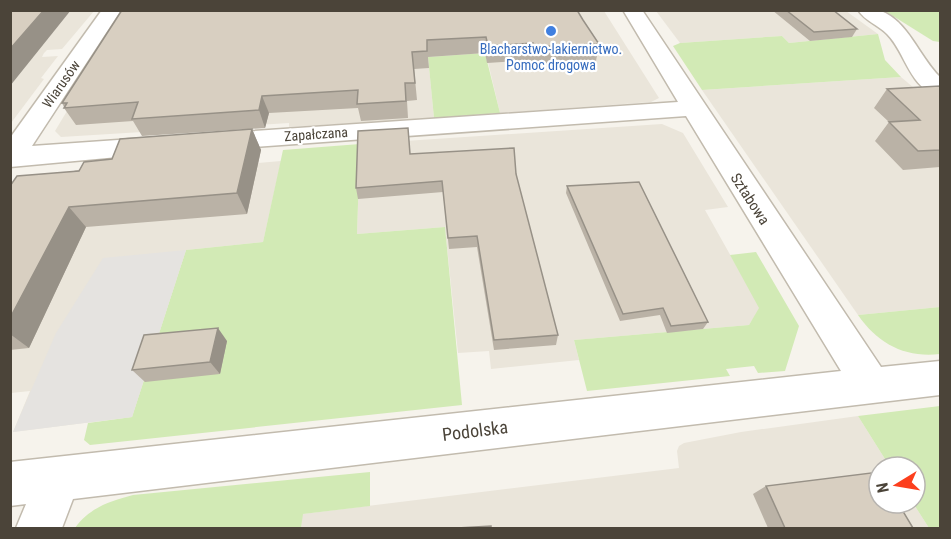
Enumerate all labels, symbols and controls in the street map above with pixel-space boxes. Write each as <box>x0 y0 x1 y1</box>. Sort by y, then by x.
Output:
marker: Blacharstwo-lakiernictwo. Pomoc drogowa <box>544 24 558 38</box>
place label: Blacharstwo-lakiernictwo. Pomoc drogowa <box>480 41 622 73</box>
street label: Wiarusów <box>39 57 83 111</box>
street label: Zapałczana <box>284 124 348 144</box>
street label: Sztabowa <box>727 170 773 228</box>
street label: Podolska <box>441 416 509 445</box>
north arrow <box>867 455 927 515</box>
text: N <box>873 481 893 494</box>

